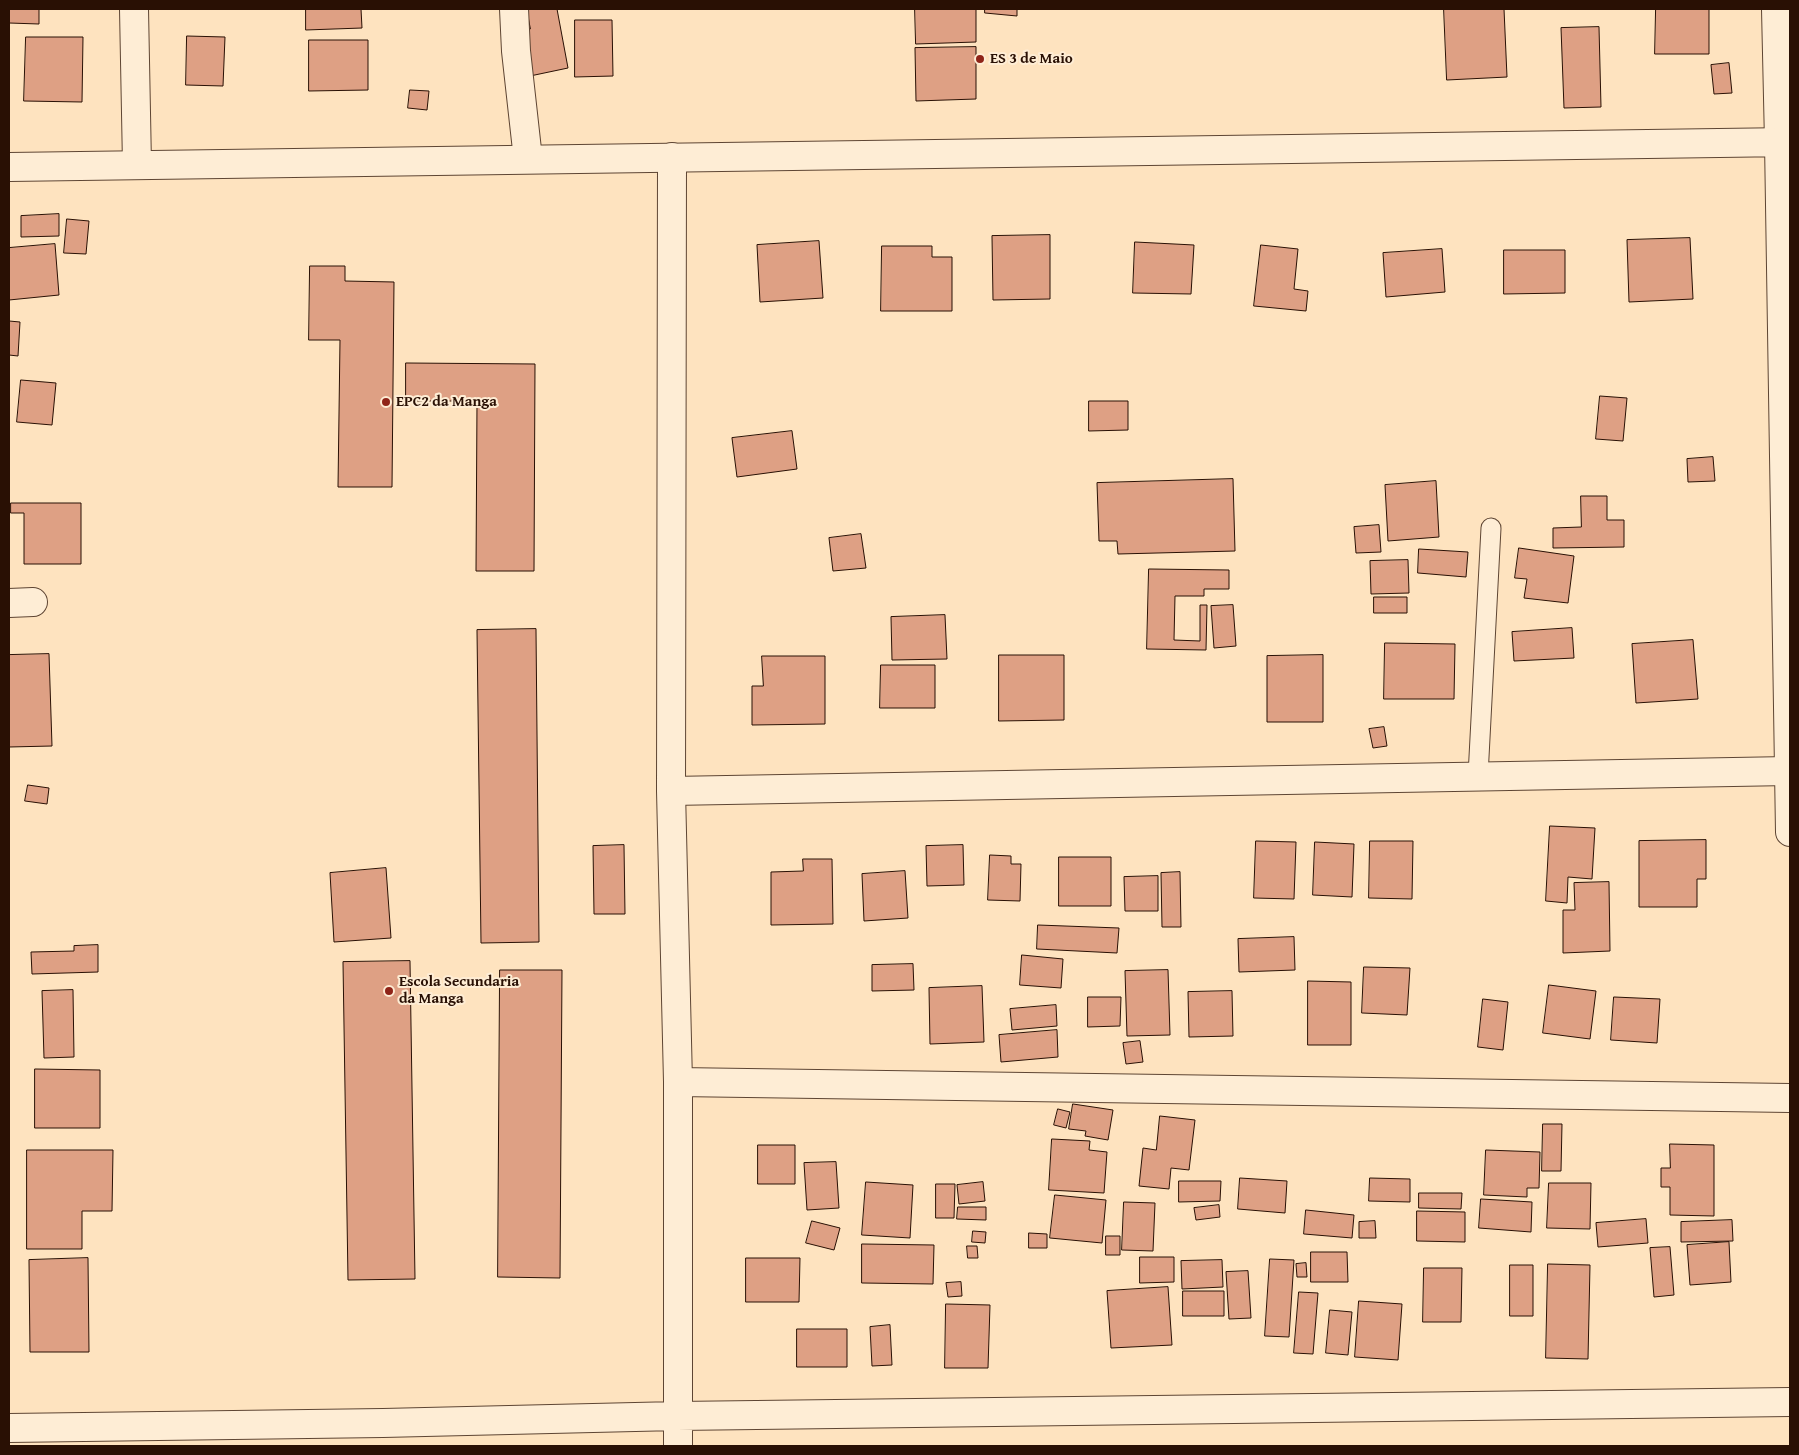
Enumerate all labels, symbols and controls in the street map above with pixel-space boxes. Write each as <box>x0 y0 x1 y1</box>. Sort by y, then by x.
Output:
place label: ES 3 de Maio <box>990 50 1073 68</box>
marker: ES 3 de Maio <box>974 53 986 65</box>
place label: EPC2 da Manga <box>396 393 497 411</box>
marker: EPC2 da Manga <box>380 396 392 408</box>
place label: Escola Secundaria da Manga <box>399 973 519 1008</box>
marker: Escola Secundaria da Manga <box>383 985 395 997</box>

